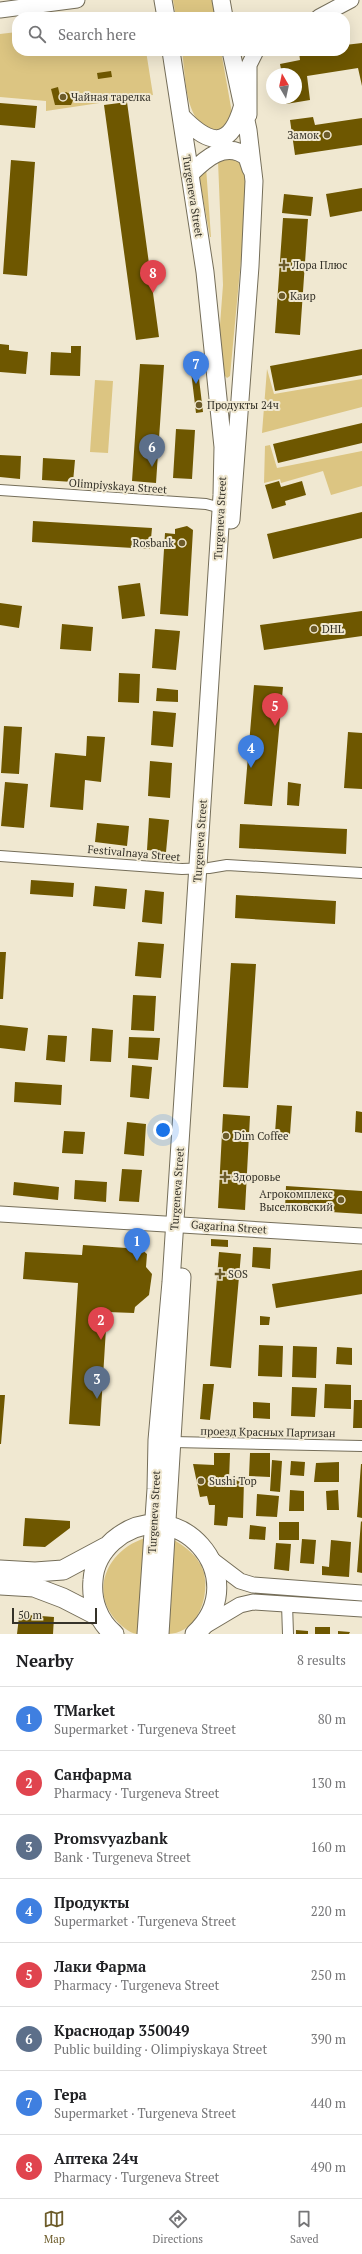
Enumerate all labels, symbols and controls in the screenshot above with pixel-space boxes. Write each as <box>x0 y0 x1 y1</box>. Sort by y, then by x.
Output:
search box <box>12 12 350 56</box>
icon: search <box>26 23 48 45</box>
text: Search here <box>58 24 136 44</box>
north arrow <box>266 68 302 104</box>
place label: Чайная тарелка <box>71 90 151 104</box>
marker: Чайная тарелка <box>58 92 68 102</box>
place label: Замок <box>287 128 319 142</box>
marker: Замок <box>322 130 332 140</box>
street label: Turgeneva Street <box>180 154 206 238</box>
place label: Лора Плюс <box>291 258 347 272</box>
pin: 8 <box>140 260 166 293</box>
marker: Лора Плюс <box>279 260 289 270</box>
place label: Каир <box>290 289 316 303</box>
marker: Каир <box>277 291 287 301</box>
pin: 7 <box>183 351 209 384</box>
place label: Продукты 24ч <box>207 398 279 412</box>
marker: Продукты 24ч <box>194 400 204 410</box>
pin: 6 <box>139 434 165 467</box>
street label: Olimpiyskaya Street <box>68 476 168 496</box>
street label: Turgeneva Street <box>211 476 229 560</box>
place label: Rosbank <box>133 536 174 550</box>
marker: Rosbank <box>177 538 187 548</box>
place label: DHL <box>322 622 344 636</box>
marker: DHL <box>309 624 319 634</box>
pin: 5 <box>262 693 288 726</box>
pin: 4 <box>238 735 264 768</box>
street label: Turgeneva Street <box>190 799 210 883</box>
street label: Festivalnaya Street <box>87 842 181 864</box>
your location <box>153 1120 173 1140</box>
place label: Dim Coffee <box>234 1129 289 1143</box>
marker: Dim Coffee <box>221 1131 231 1141</box>
street label: Turgeneva Street <box>167 1147 187 1231</box>
place label: Здоровье <box>233 1170 281 1184</box>
marker: Здоровье <box>220 1172 230 1182</box>
place label: Агрокомплекс Выселковский <box>259 1187 333 1214</box>
marker: Агрокомплекс Выселковский <box>336 1195 346 1205</box>
street label: Gagarina Street <box>191 1217 267 1237</box>
pin: 1 <box>124 1228 150 1261</box>
place label: SOS <box>228 1267 248 1281</box>
marker: SOS <box>215 1269 225 1279</box>
pin: 2 <box>88 1307 114 1340</box>
pin: 3 <box>84 1366 110 1399</box>
street label: проезд Красных Партизан <box>200 1424 336 1440</box>
street label: Turgeneva Street <box>145 1470 163 1554</box>
place label: Sushi Top <box>209 1474 257 1488</box>
marker: Sushi Top <box>196 1476 206 1486</box>
scale bar <box>12 1606 97 1625</box>
text: 50 m <box>18 1608 42 1622</box>
text: Nearby <box>16 1649 74 1672</box>
text: 8 results <box>297 1651 346 1669</box>
text: TMarket <box>54 1700 115 1720</box>
text: 1 <box>25 1710 33 1728</box>
text: 80 m <box>318 1710 346 1728</box>
text: Supermarket · Turgeneva Street <box>54 1720 236 1738</box>
text: Санфарма <box>54 1764 132 1784</box>
text: 2 <box>25 1774 33 1792</box>
text: 130 m <box>311 1774 346 1792</box>
text: Pharmacy · Turgeneva Street <box>54 1784 219 1802</box>
text: Promsvyazbank <box>54 1828 168 1848</box>
text: 3 <box>25 1838 33 1856</box>
text: 160 m <box>311 1838 346 1856</box>
text: Bank · Turgeneva Street <box>54 1848 191 1866</box>
text: Продукты <box>54 1892 130 1912</box>
text: 4 <box>25 1902 33 1920</box>
text: 220 m <box>311 1902 346 1920</box>
text: Supermarket · Turgeneva Street <box>54 1912 236 1930</box>
text: Лаки Фарма <box>54 1956 146 1976</box>
text: 5 <box>25 1966 33 1984</box>
text: 250 m <box>311 1966 346 1984</box>
text: Pharmacy · Turgeneva Street <box>54 1976 219 1994</box>
text: Краснодар 350049 <box>54 2020 189 2040</box>
text: 6 <box>25 2030 33 2048</box>
text: 390 m <box>311 2030 346 2048</box>
text: Public building · Olimpiyskaya Street <box>54 2040 267 2058</box>
text: Гера <box>54 2084 87 2104</box>
text: 7 <box>25 2094 33 2112</box>
text: 440 m <box>311 2094 346 2112</box>
text: Supermarket · Turgeneva Street <box>54 2104 236 2122</box>
text: Аптека 24ч <box>54 2148 138 2168</box>
text: 8 <box>25 2158 33 2176</box>
text: 490 m <box>311 2158 346 2176</box>
text: Pharmacy · Turgeneva Street <box>54 2168 219 2186</box>
tab: Map <box>43 2208 65 2246</box>
tab: Directions <box>152 2208 203 2246</box>
tab: Saved <box>290 2208 319 2246</box>

